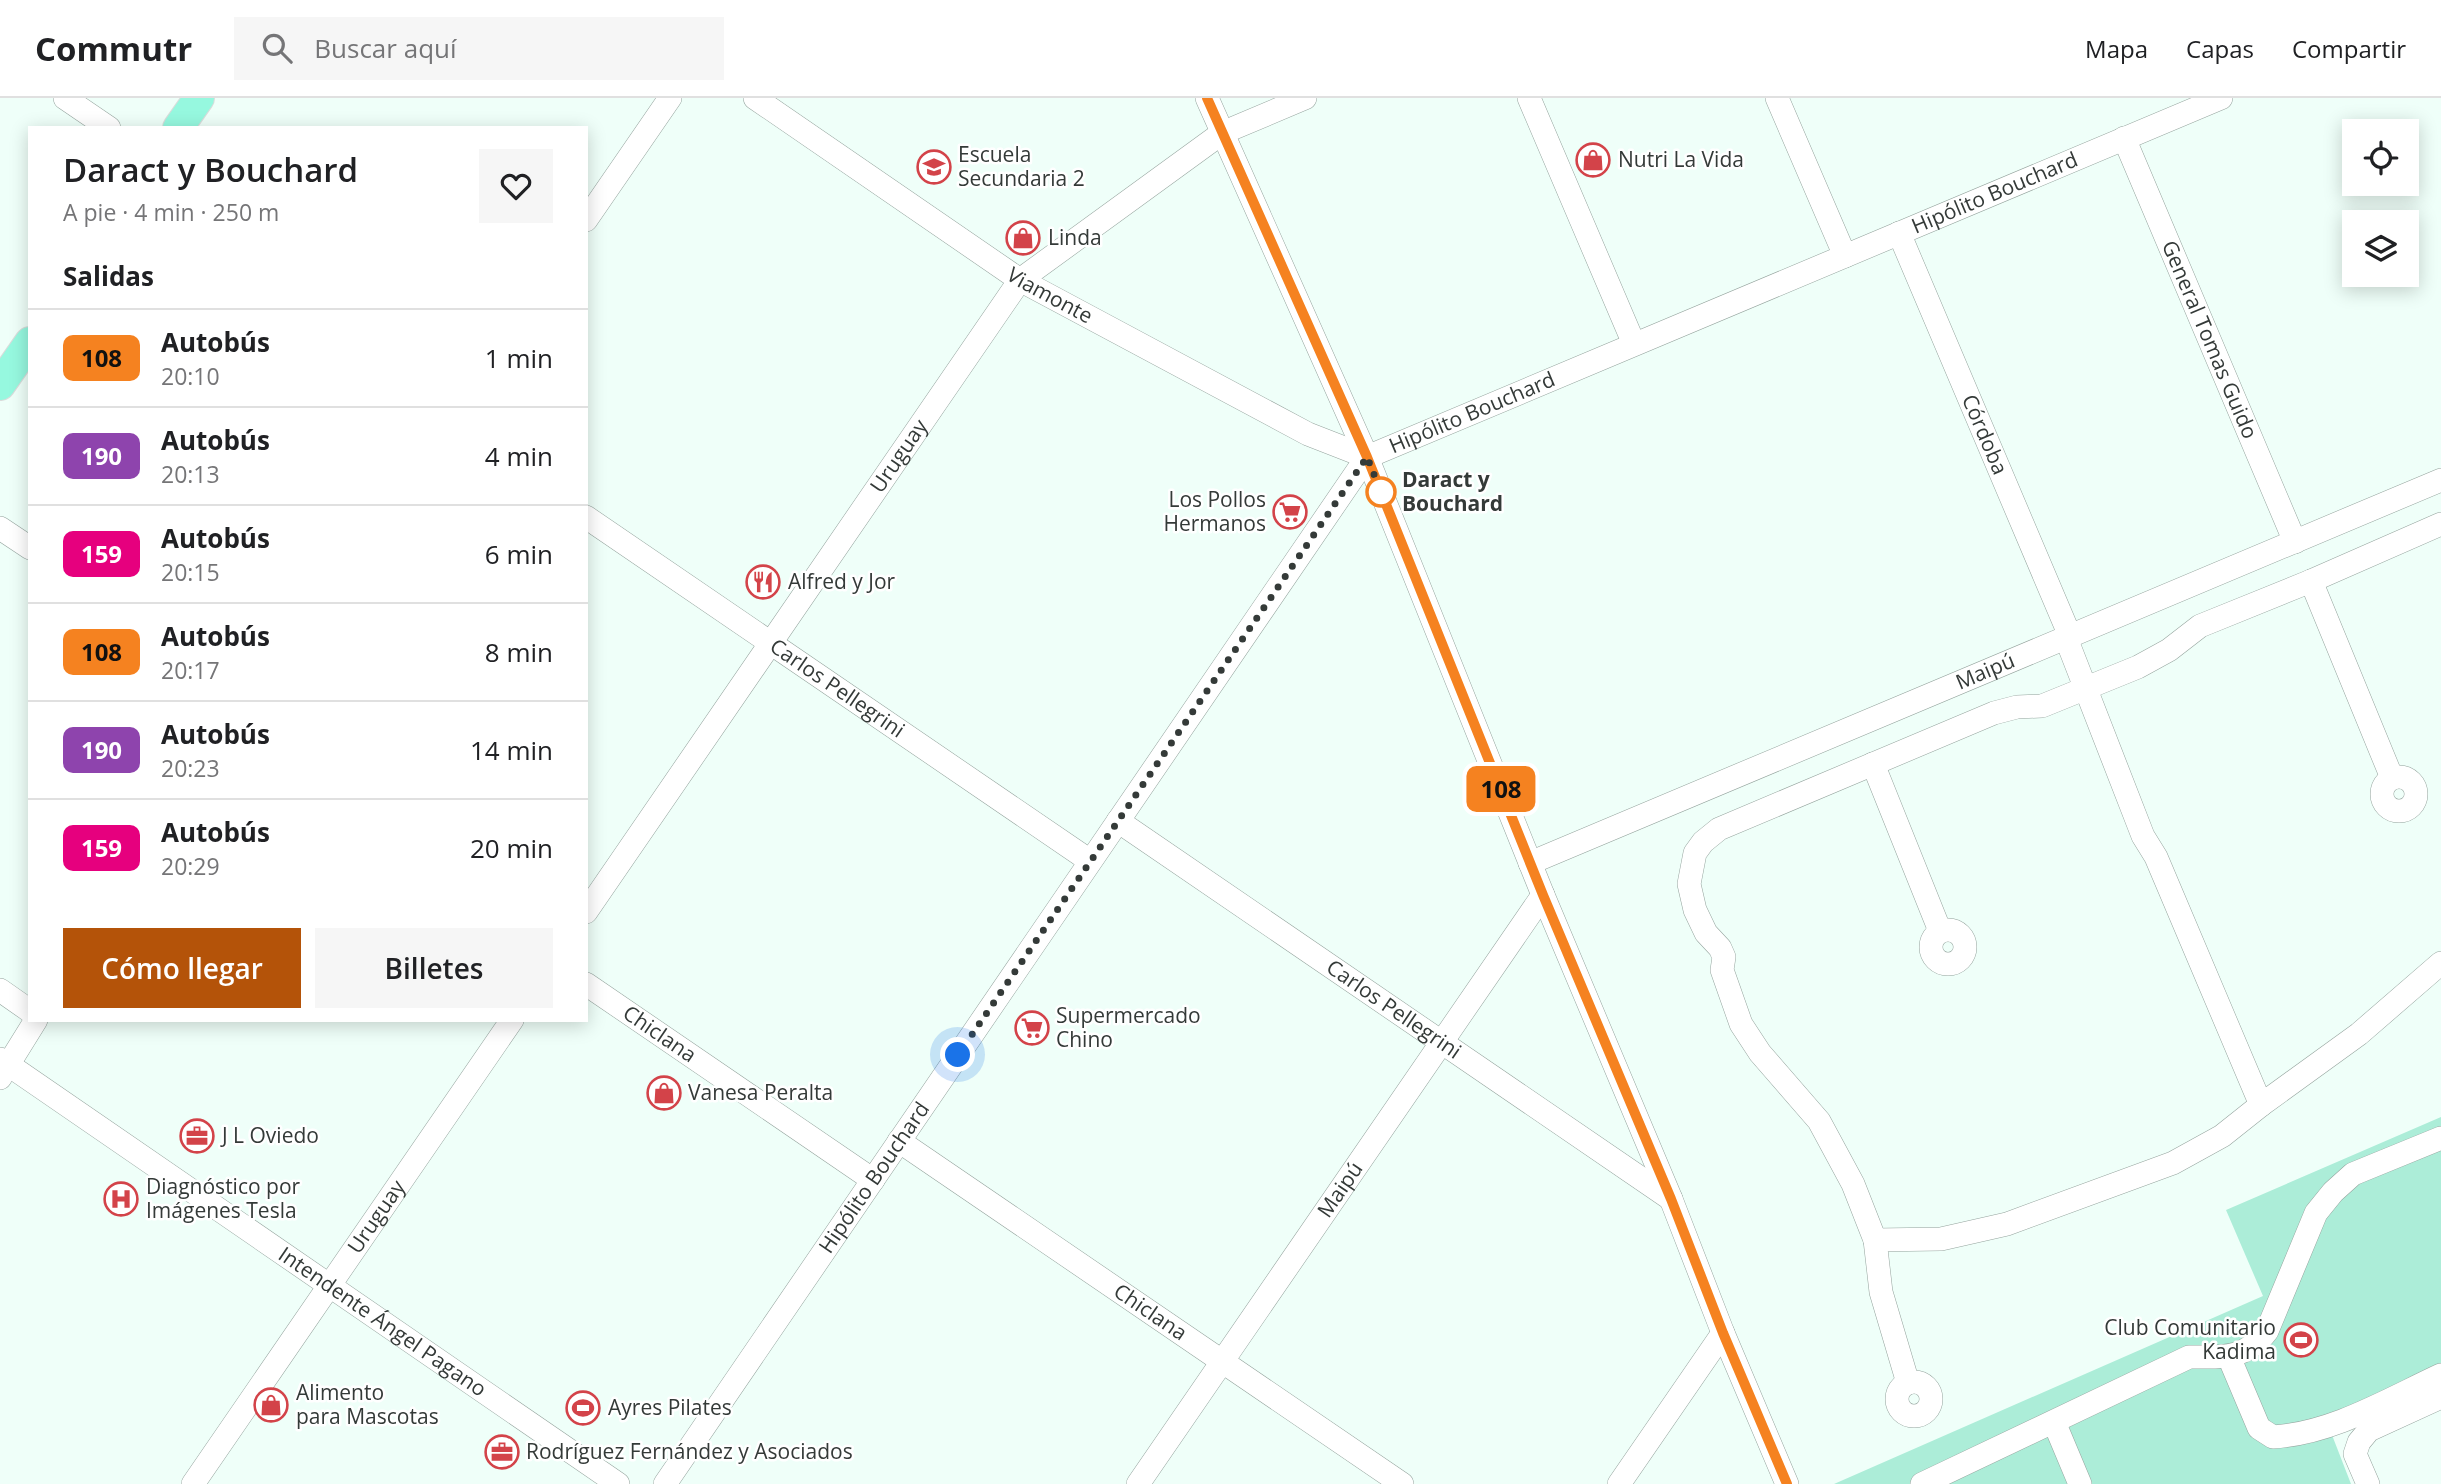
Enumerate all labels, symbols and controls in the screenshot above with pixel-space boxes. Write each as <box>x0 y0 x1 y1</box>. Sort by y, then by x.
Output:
search box <box>234 17 724 80</box>
text: Commutr <box>35 26 192 71</box>
icon: search <box>258 29 296 67</box>
text: Buscar aquí <box>314 30 457 66</box>
text: Mapa <box>2085 32 2148 65</box>
text: Capas <box>2186 32 2254 65</box>
text: Compartir <box>2292 32 2406 65</box>
map controls <box>2342 119 2419 287</box>
button: locate <box>2342 119 2419 196</box>
place label: Escuela Secundaria 2 <box>958 140 1085 192</box>
shop icon: Nutri La Vida <box>1574 141 1612 179</box>
place label: Nutri La Vida <box>1618 145 1744 173</box>
street label: Hipólito Bouchard <box>1907 145 2082 240</box>
text: Daract y Bouchard <box>63 147 358 192</box>
school or university icon: Escuela Secundaria 2 <box>915 148 953 186</box>
button: heart <box>479 149 553 223</box>
text: A pie · 4 min · 250 m <box>63 196 279 228</box>
button: layers <box>2342 210 2419 287</box>
shop icon: Linda <box>1004 219 1042 257</box>
place label: Linda <box>1048 223 1102 251</box>
street label: General Tomas Guido <box>2156 236 2265 443</box>
text: Salidas <box>63 258 154 294</box>
street label: Viamonte <box>1002 260 1098 329</box>
text: Autobús <box>161 324 270 360</box>
text: 1 min <box>485 340 553 376</box>
text: 108 <box>81 341 122 374</box>
text: 20:10 <box>161 360 220 392</box>
street label: Hipólito Bouchard <box>1384 365 1559 459</box>
street label: Córdoba <box>1956 390 2015 479</box>
street label: Uruguay <box>863 413 934 498</box>
text: Autobús <box>161 422 270 458</box>
text: 4 min <box>485 438 553 474</box>
text: 190 <box>81 439 122 472</box>
text: 20:13 <box>161 458 220 490</box>
place label: Daract y Bouchard <box>1402 465 1503 517</box>
marker: Daract y Bouchard <box>1366 477 1396 507</box>
place label: Los Pollos Hermanos <box>1164 485 1266 537</box>
supermarket icon: Los Pollos Hermanos <box>1271 493 1309 531</box>
text: Autobús <box>161 520 270 556</box>
text: 6 min <box>485 536 553 572</box>
text: 159 <box>81 537 122 570</box>
text: 20:15 <box>161 556 220 588</box>
restaurant icon: Alfred y Jor <box>744 563 782 601</box>
place label: Alfred y Jor <box>788 567 896 595</box>
text: Autobús <box>161 618 270 654</box>
street label: Carlos Pellegrini <box>765 632 911 743</box>
text: 8 min <box>485 634 553 670</box>
text: 108 <box>81 635 122 668</box>
street label: Maipú <box>1951 646 2019 695</box>
text: 20:17 <box>161 654 220 686</box>
text: Autobús <box>161 716 270 752</box>
text: 14 min <box>470 732 553 768</box>
text: 190 <box>81 733 122 766</box>
text: 20:23 <box>161 752 220 784</box>
line badge: 108 <box>1461 766 1541 812</box>
text: 108 <box>1480 772 1522 805</box>
text: Autobús <box>161 814 270 850</box>
text: 20 min <box>470 830 553 866</box>
text: 159 <box>81 831 122 864</box>
text: 20:29 <box>161 850 220 882</box>
button: Cómo llegar <box>63 928 301 1008</box>
button: Billetes <box>315 928 553 1008</box>
street label: Carlos Pellegrini <box>1321 953 1467 1065</box>
street label: Chiclana <box>618 998 702 1068</box>
place label: Supermercado Chino <box>1056 1001 1201 1053</box>
supermarket icon: Supermercado Chino <box>1013 1009 1051 1047</box>
your location <box>940 1037 975 1072</box>
shop icon: Vanesa Peralta <box>645 1074 683 1112</box>
place label: Vanesa Peralta <box>688 1078 833 1106</box>
street label: Hipólito Bouchard <box>812 1096 935 1258</box>
office icon: J L Oviedo <box>178 1117 216 1155</box>
place label: J L Oviedo <box>220 1121 319 1149</box>
street label: Maipú <box>1310 1156 1368 1223</box>
place label: Diagnóstico por Imágenes Tesla <box>146 1172 301 1224</box>
street label: Uruguay <box>341 1174 411 1259</box>
hospital icon: Diagnóstico por Imágenes Tesla <box>102 1180 140 1218</box>
street label: Intendente Ángel Pagano <box>273 1240 492 1402</box>
street label: Chiclana <box>1109 1276 1193 1346</box>
place label: Club Comunitario Kadima <box>2104 1313 2276 1365</box>
sports icon: Club Comunitario Kadima <box>2282 1321 2320 1359</box>
place label: Alimento para Mascotas <box>296 1378 439 1430</box>
shop icon: Alimento para Mascotas <box>252 1386 290 1424</box>
sports icon: Ayres Pilates <box>564 1389 602 1427</box>
place label: Ayres Pilates <box>608 1393 732 1421</box>
office icon: Rodríguez Fernández y Asociados <box>483 1433 521 1471</box>
place label: Rodríguez Fernández y Asociados <box>526 1437 853 1465</box>

